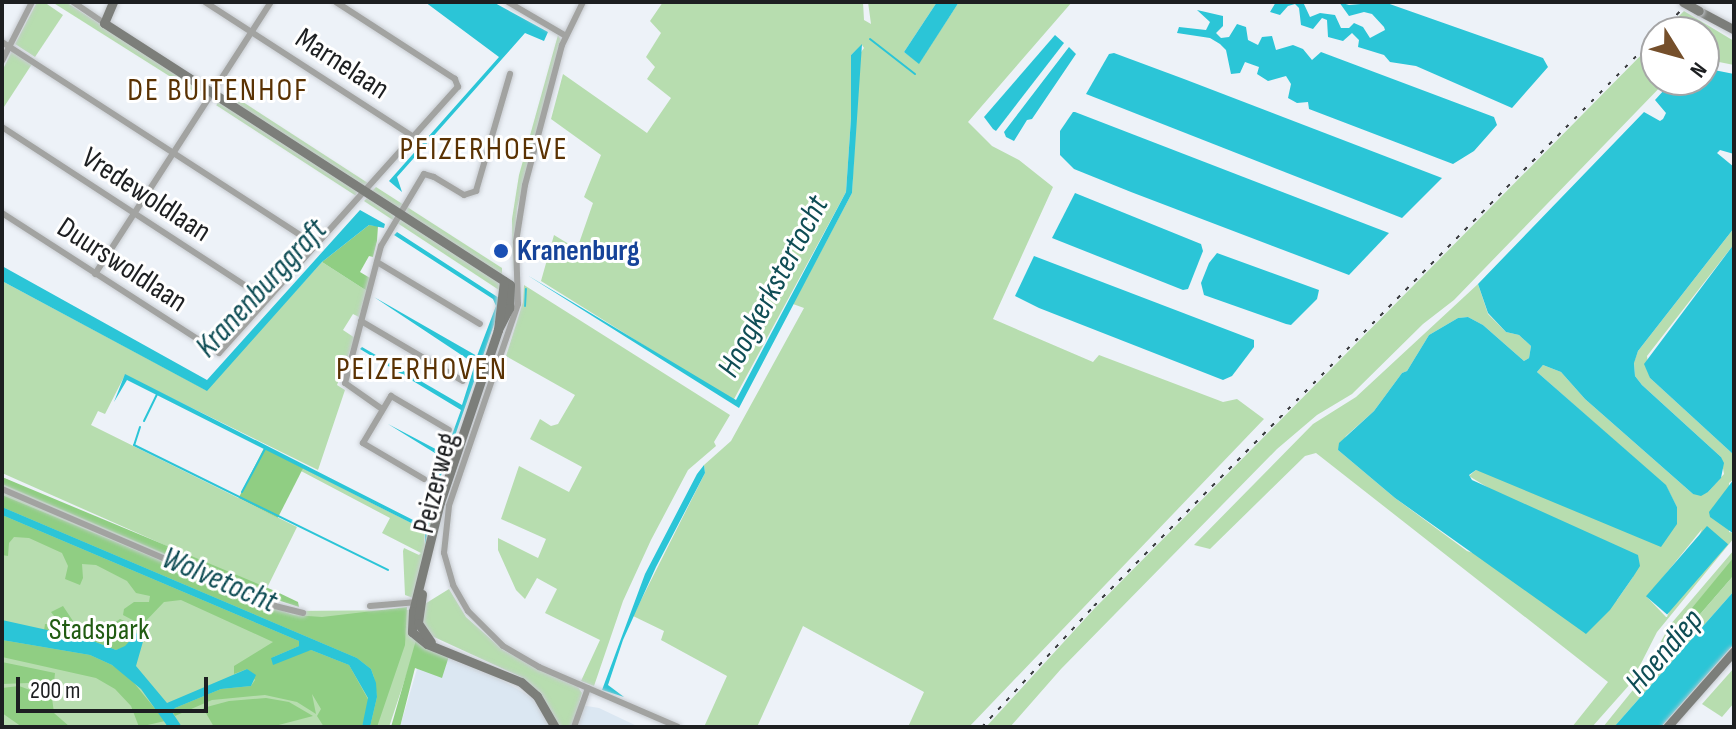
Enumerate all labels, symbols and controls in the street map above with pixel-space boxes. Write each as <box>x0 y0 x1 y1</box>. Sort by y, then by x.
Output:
north arrow <box>1640 16 1720 96</box>
street label: Marnelaan <box>288 20 396 108</box>
text: N <box>1684 57 1712 82</box>
district label: DE BUITENHOF <box>127 72 309 110</box>
district label: PEIZERHOEVE <box>399 131 569 169</box>
street label: Vredewoldlaan <box>75 140 217 250</box>
water label: Hoogkerkstertocht <box>710 190 838 384</box>
street label: Duurswoldlaan <box>50 210 194 320</box>
water label: Kranenburggraft <box>188 212 336 366</box>
place label: Kranenburg <box>517 233 640 269</box>
marker: Kranenburg <box>492 242 510 260</box>
district label: PEIZERHOVEN <box>336 351 508 389</box>
street label: Peizerweg <box>406 429 466 537</box>
water label: Wolvetocht <box>156 540 282 622</box>
water label: Hoendiep <box>1618 602 1712 702</box>
park label: Stadspark <box>49 612 149 648</box>
scale bar <box>20 661 212 711</box>
text: 200 m <box>30 676 81 705</box>

